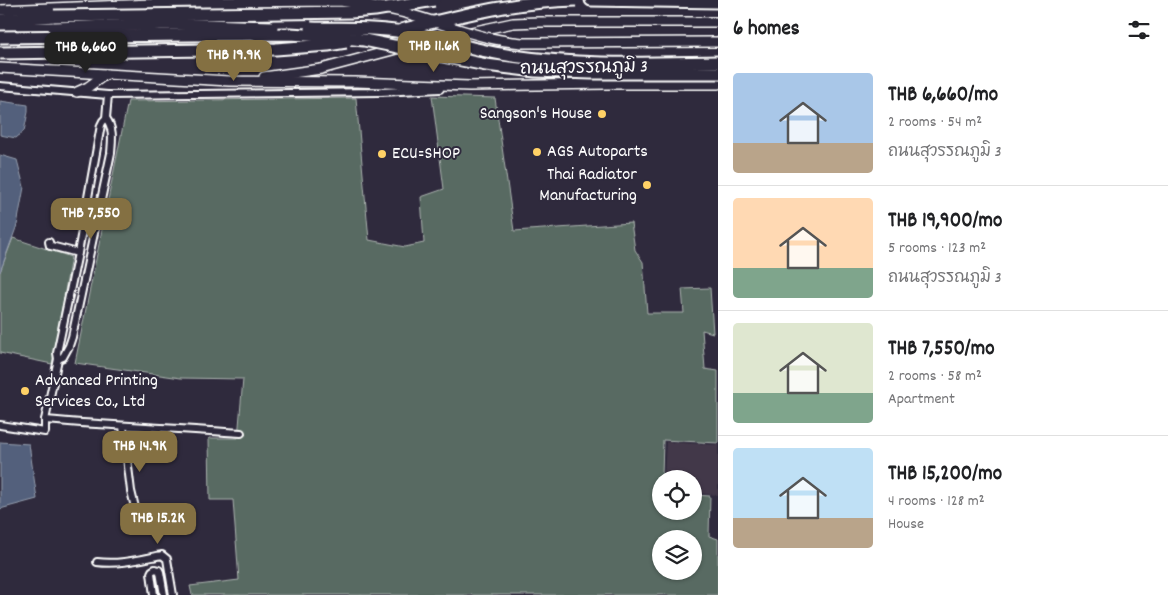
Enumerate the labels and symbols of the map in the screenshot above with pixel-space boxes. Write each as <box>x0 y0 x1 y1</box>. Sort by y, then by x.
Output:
pin: THB 11.6K <box>377 30 491 73</box>
pin: THB 6,660 <box>29 32 143 74</box>
pin: THB 19.9K <box>177 39 291 82</box>
street label: ถนนสุวรรณภูมิ 3 <box>520 54 648 83</box>
place label: Sangson's House <box>480 102 592 127</box>
marker: Sangson's House <box>596 108 608 120</box>
place label: AGS Autoparts <box>547 140 648 165</box>
place label: ECU=SHOP <box>392 142 460 167</box>
marker: AGS Autoparts <box>531 146 543 158</box>
marker: ECU=SHOP <box>376 148 388 160</box>
place label: Thai Radiator Manufacturing <box>539 163 637 209</box>
marker: Thai Radiator Manufacturing <box>641 179 653 191</box>
pin: THB 7,550 <box>34 198 148 240</box>
place label: Advanced Printing Services Co., Ltd <box>35 369 158 415</box>
marker: Advanced Printing Services Co., Ltd <box>19 385 31 397</box>
pin: THB 14.9K <box>83 430 197 473</box>
pin: THB 15.2K <box>101 502 215 545</box>

